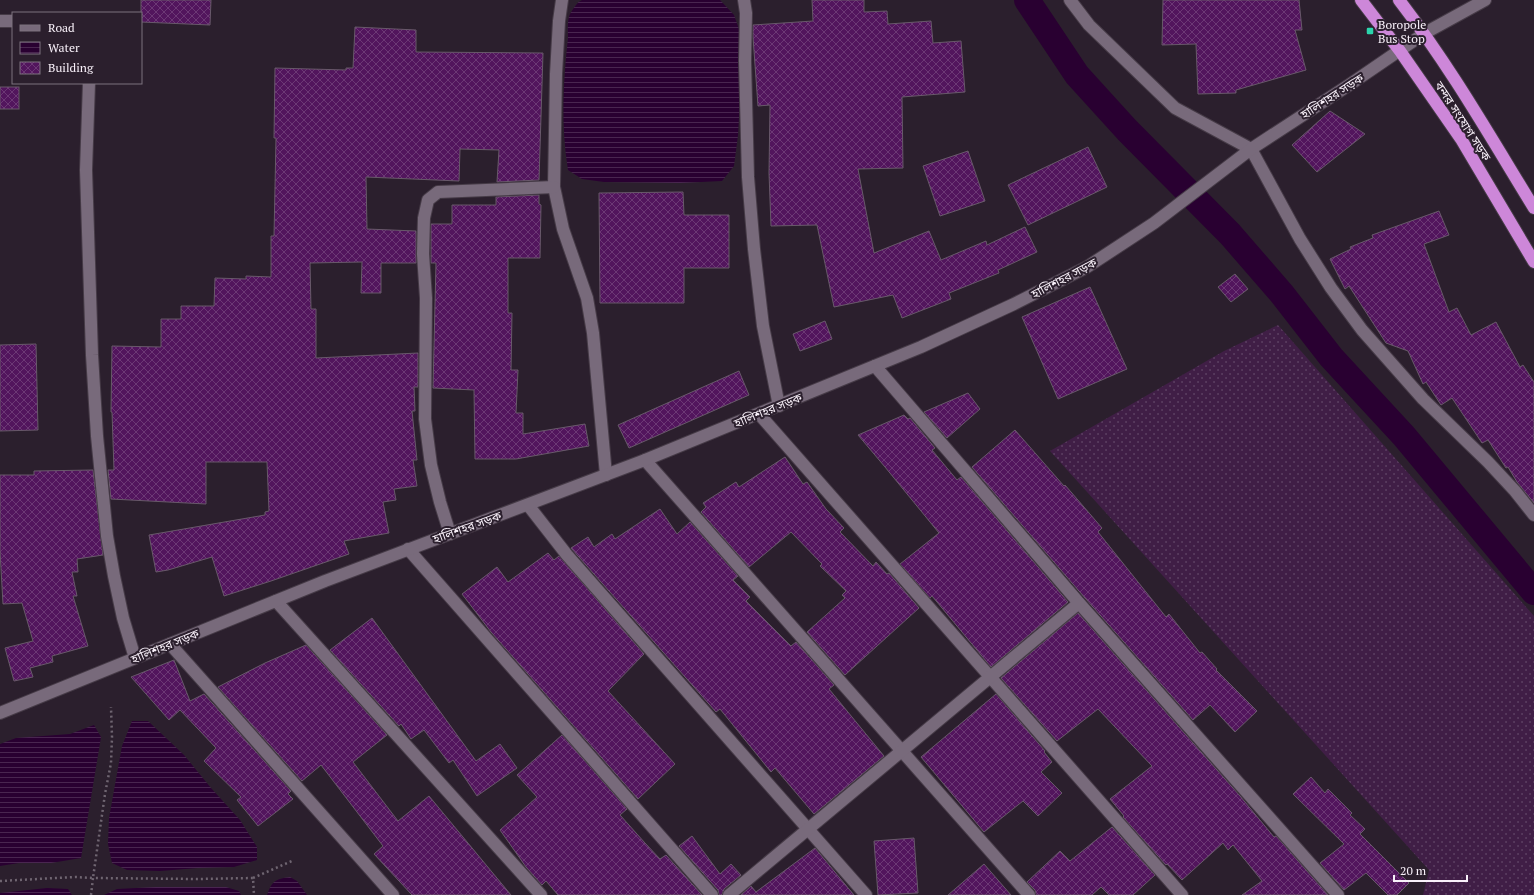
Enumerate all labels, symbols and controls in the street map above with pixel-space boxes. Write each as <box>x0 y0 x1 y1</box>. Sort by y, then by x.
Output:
legend <box>12 12 142 84</box>
place label: Boropole Bus Stop <box>1378 17 1426 46</box>
text: Road <box>48 20 75 35</box>
marker: Boropole Bus Stop <box>1365 26 1375 36</box>
text: Water <box>48 40 80 55</box>
text: Building <box>48 60 94 75</box>
street label: হালিশহর সড়ক <box>1297 70 1367 122</box>
street label: বন্দর সংযোগ সড়ক <box>1431 78 1494 164</box>
street label: হালিশহর সড়ক <box>1028 254 1100 302</box>
street label: হালিশহর সড়ক <box>731 389 804 431</box>
street label: হালিশহর সড়ক <box>430 508 504 547</box>
street label: হালিশহর সড়ক <box>128 625 201 667</box>
scale bar <box>1394 857 1467 883</box>
text: 20 m <box>1400 863 1427 878</box>

